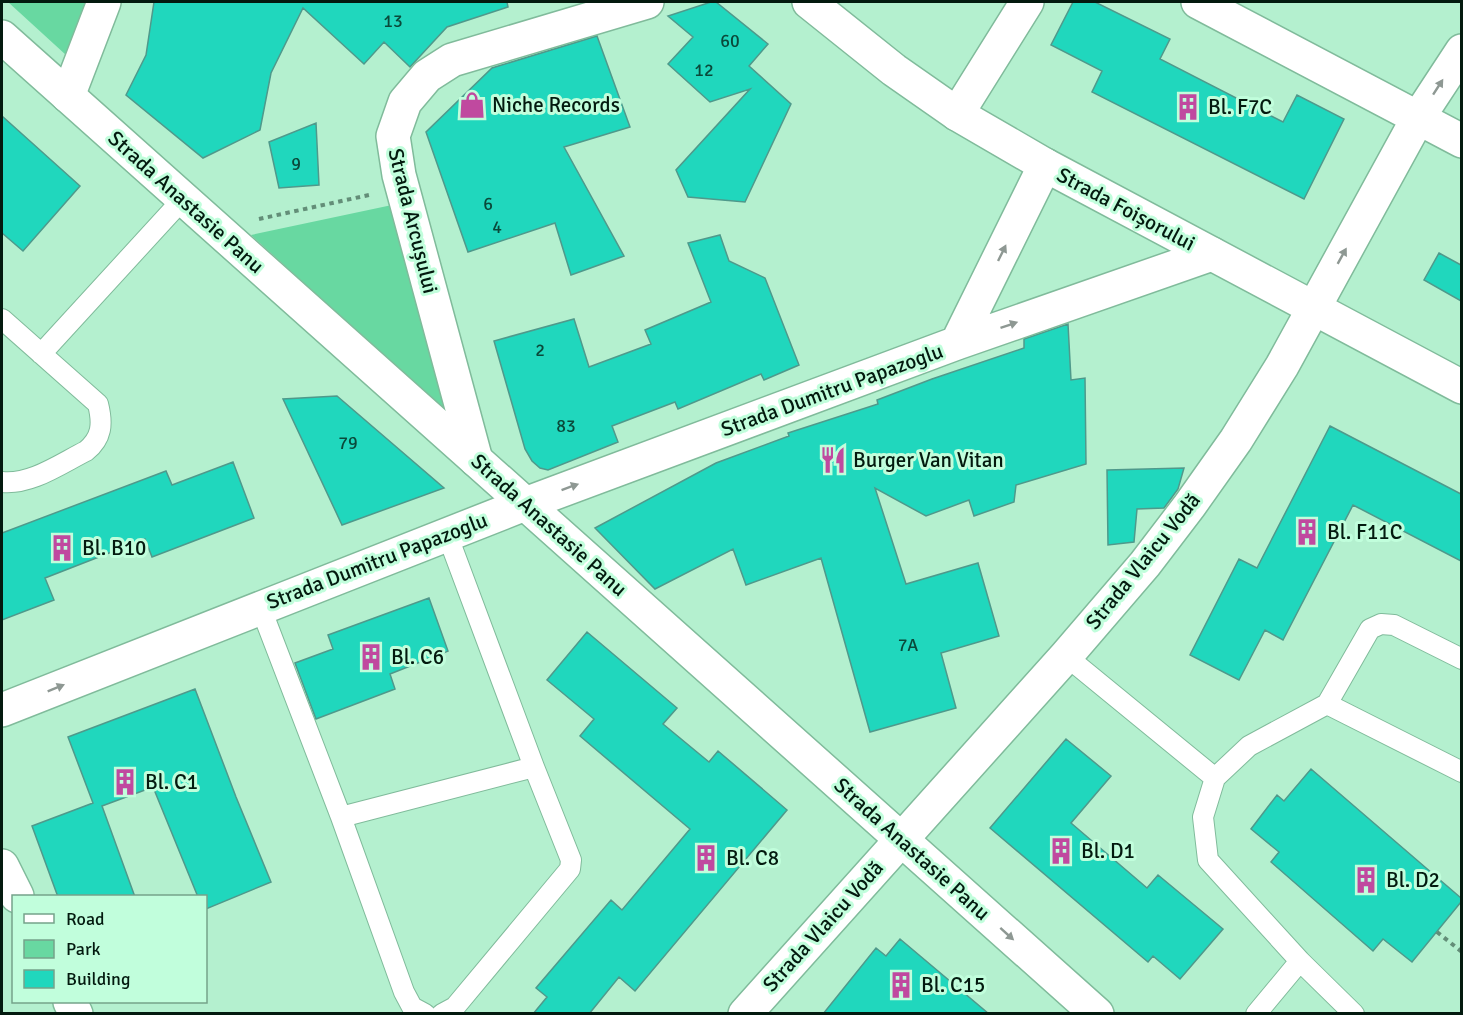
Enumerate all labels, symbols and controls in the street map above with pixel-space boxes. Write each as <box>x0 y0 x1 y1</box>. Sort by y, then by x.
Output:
house number: 13 <box>383 10 403 32</box>
house number: 60 <box>720 30 740 52</box>
house number: 12 <box>694 59 714 81</box>
one-way arrow <box>1433 79 1444 95</box>
shop icon: Niche Records <box>457 90 487 120</box>
place label: Niche Records <box>492 92 620 118</box>
building icon: Bl. F7C <box>1173 92 1203 122</box>
place label: Bl. F7C <box>1208 94 1272 120</box>
street label: Strada Anastasie Panu <box>103 125 269 279</box>
street label: Strada Arcușului <box>382 146 444 296</box>
house number: 9 <box>291 153 301 175</box>
street label: Strada Foișorului <box>1052 162 1200 256</box>
house number: 6 <box>483 193 493 215</box>
house number: 4 <box>492 216 502 238</box>
one-way arrow <box>997 244 1006 261</box>
one-way arrow <box>1337 247 1347 264</box>
one-way arrow <box>1000 319 1018 329</box>
street label: Strada Dumitru Papazoglu <box>717 338 947 442</box>
house number: 2 <box>535 339 545 361</box>
house number: 83 <box>556 415 576 437</box>
house number: 79 <box>338 432 358 454</box>
restaurant icon: Burger Van Vitan <box>818 445 848 475</box>
place label: Burger Van Vitan <box>853 447 1004 473</box>
street label: Strada Anastasie Panu <box>466 448 632 602</box>
one-way arrow <box>561 482 579 491</box>
street label: Strada Vlaicu Vodă <box>1080 488 1206 634</box>
street label: Strada Dumitru Papazoglu <box>263 507 491 615</box>
building icon: Bl. F11C <box>1292 517 1322 547</box>
place label: Bl. F11C <box>1327 519 1402 545</box>
building icon: Bl. B10 <box>47 533 77 563</box>
place label: Bl. B10 <box>82 535 146 561</box>
house number: 7A <box>898 634 918 656</box>
building icon: Bl. C6 <box>356 642 386 672</box>
place label: Bl. C6 <box>391 644 444 670</box>
one-way arrow <box>47 683 65 692</box>
building icon: Bl. C1 <box>110 767 140 797</box>
place label: Bl. C1 <box>145 769 198 795</box>
street label: Strada Anastasie Panu <box>829 772 995 926</box>
building icon: Bl. D1 <box>1046 836 1076 866</box>
place label: Bl. D1 <box>1081 838 1135 864</box>
building icon: Bl. C8 <box>691 843 721 873</box>
place label: Bl. C8 <box>726 845 779 871</box>
street label: Strada Vlaicu Vodă <box>757 855 889 997</box>
building icon: Bl. D2 <box>1351 865 1381 895</box>
place label: Bl. D2 <box>1386 867 1440 893</box>
legend <box>12 895 207 1003</box>
text: Road <box>66 908 105 930</box>
one-way arrow <box>1000 927 1015 941</box>
text: Park <box>66 938 101 960</box>
text: Building <box>66 968 130 990</box>
building icon: Bl. C15 <box>886 970 916 1000</box>
place label: Bl. C15 <box>921 972 985 998</box>

